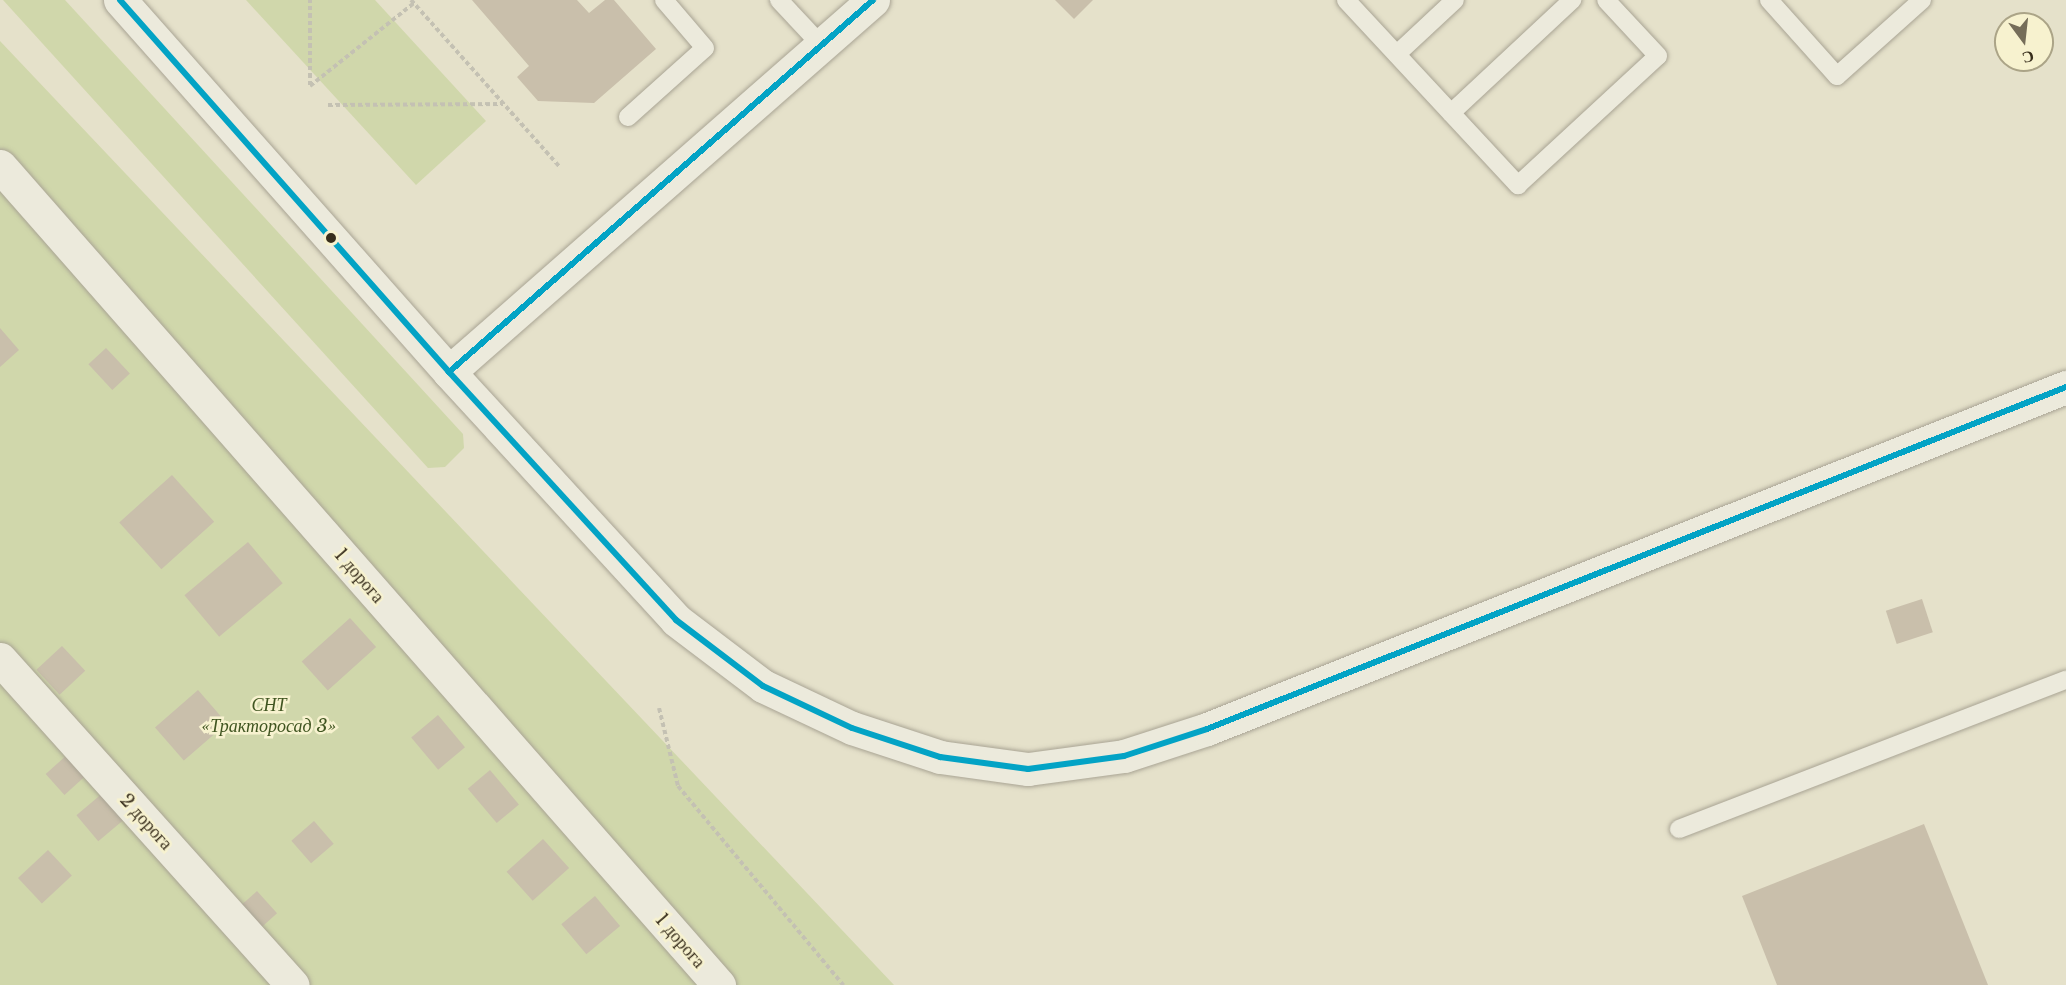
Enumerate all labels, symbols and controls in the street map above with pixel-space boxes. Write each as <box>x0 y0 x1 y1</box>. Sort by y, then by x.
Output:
north arrow <box>1994 12 2054 72</box>
text: С <box>2020 46 2036 69</box>
unlabelled marker <box>325 232 337 244</box>
street label: 1 дорога <box>330 544 388 608</box>
park label: СНТ «Тракторосад 3» <box>202 695 336 738</box>
street label: 2 дорога <box>115 790 177 854</box>
street label: 1 дорога <box>651 909 709 973</box>

